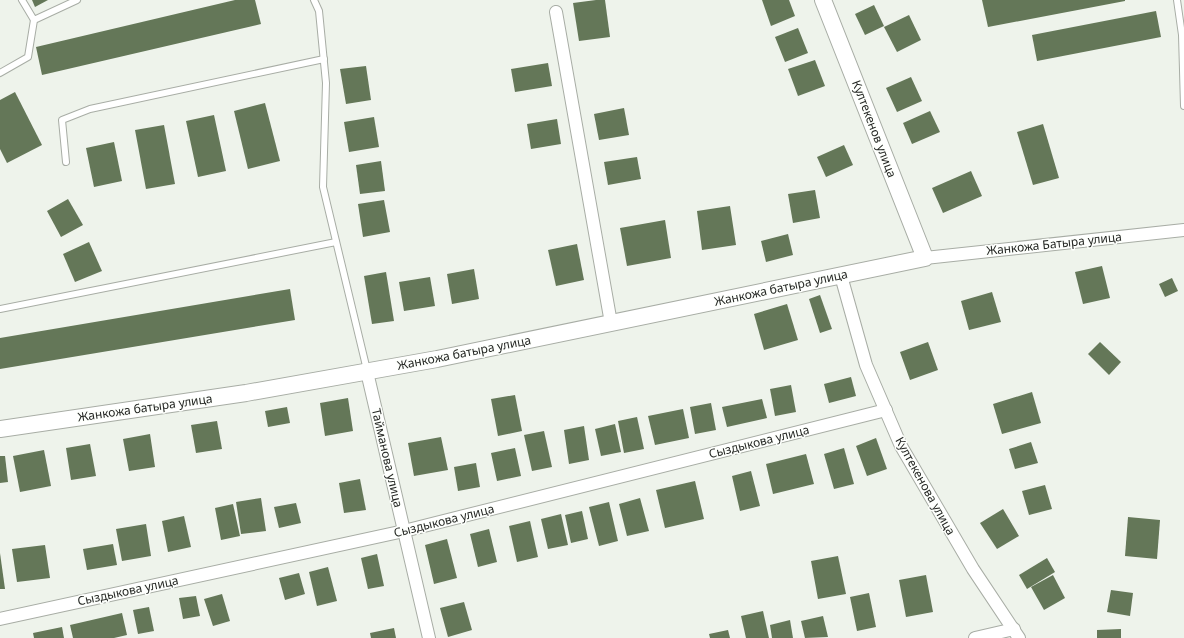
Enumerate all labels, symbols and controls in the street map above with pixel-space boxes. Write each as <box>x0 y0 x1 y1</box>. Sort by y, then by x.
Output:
street label: Култекенов улица <box>848 78 901 180</box>
street label: Жанкожа Батыра улица <box>985 228 1123 259</box>
street label: Жанкожа батыра улица <box>713 265 849 310</box>
street label: Жанкожа батыра улица <box>396 331 532 374</box>
street label: Жанкожа батыра улица <box>76 390 213 425</box>
street label: Тайманова улица <box>368 407 407 509</box>
street label: Сыздыкова улица <box>707 421 811 462</box>
street label: Култекенова улица <box>891 434 959 538</box>
street label: Сыздыкова улица <box>392 500 496 541</box>
street label: Сыздыкова улица <box>76 572 180 610</box>

